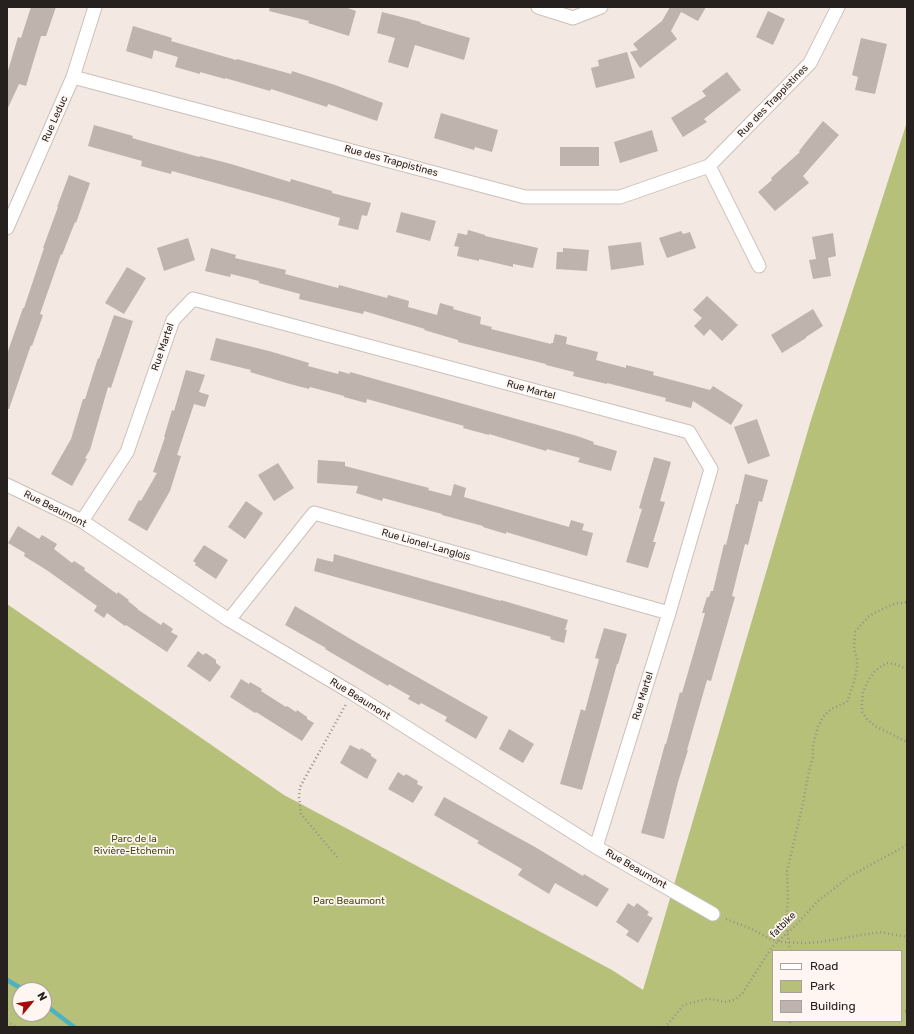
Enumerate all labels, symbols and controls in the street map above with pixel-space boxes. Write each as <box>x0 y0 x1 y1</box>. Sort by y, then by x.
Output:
street label: Rue des Trappistines <box>735 62 811 140</box>
street label: Rue Leduc <box>40 94 70 144</box>
street label: Rue des Trappistines <box>343 143 439 179</box>
street label: Rue Martel <box>149 321 177 373</box>
street label: Rue Martel <box>505 378 557 402</box>
street label: Rue Beaumont <box>22 488 88 530</box>
street label: Rue Lionel-Langlois <box>380 527 472 563</box>
street label: Rue Martel <box>630 670 656 722</box>
street label: Rue Beaumont <box>328 676 392 722</box>
park label: Parc de la Rivière-Etchemin <box>93 833 175 856</box>
street label: Rue Beaumont <box>603 847 669 891</box>
park label: Parc Beaumont <box>313 895 385 907</box>
street label: fatbike <box>767 909 799 941</box>
legend <box>772 950 902 1022</box>
text: Road <box>810 959 838 973</box>
text: Park <box>810 979 835 993</box>
north arrow <box>12 982 52 1022</box>
text: N <box>34 990 50 1003</box>
text: Building <box>810 999 856 1013</box>

